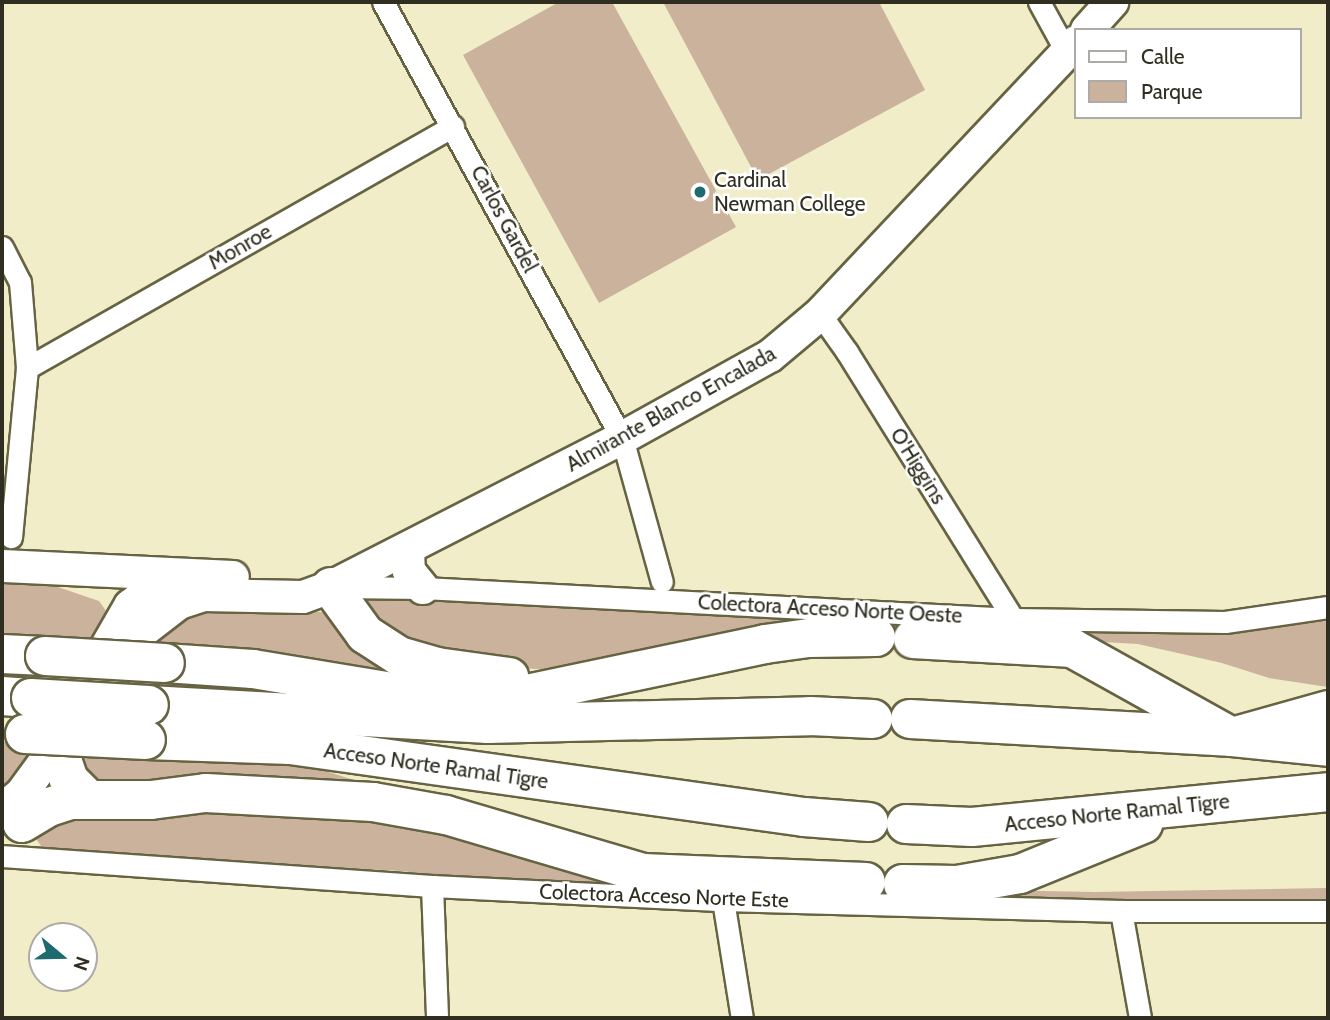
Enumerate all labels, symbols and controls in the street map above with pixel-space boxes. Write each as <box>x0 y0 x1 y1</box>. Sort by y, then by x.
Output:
legend <box>1074 28 1302 119</box>
text: Calle <box>1141 44 1185 69</box>
text: Parque <box>1141 79 1203 104</box>
street label: Carlos Gardel <box>465 161 543 277</box>
place label: Cardinal Newman College <box>714 167 865 217</box>
marker: Cardinal Newman College <box>692 184 708 200</box>
street label: Monroe <box>204 219 276 275</box>
street label: Almirante Blanco Encalada <box>562 341 780 477</box>
street label: O'Higgins <box>885 423 951 509</box>
street label: Colectora Acceso Norte Oeste <box>697 589 963 629</box>
street label: Acceso Norte Ramal Tigre <box>322 738 550 794</box>
street label: Acceso Norte Ramal Tigre <box>1003 789 1231 837</box>
street label: Colectora Acceso Norte Este <box>539 879 789 913</box>
north arrow <box>28 922 98 992</box>
text: N <box>68 953 94 973</box>

